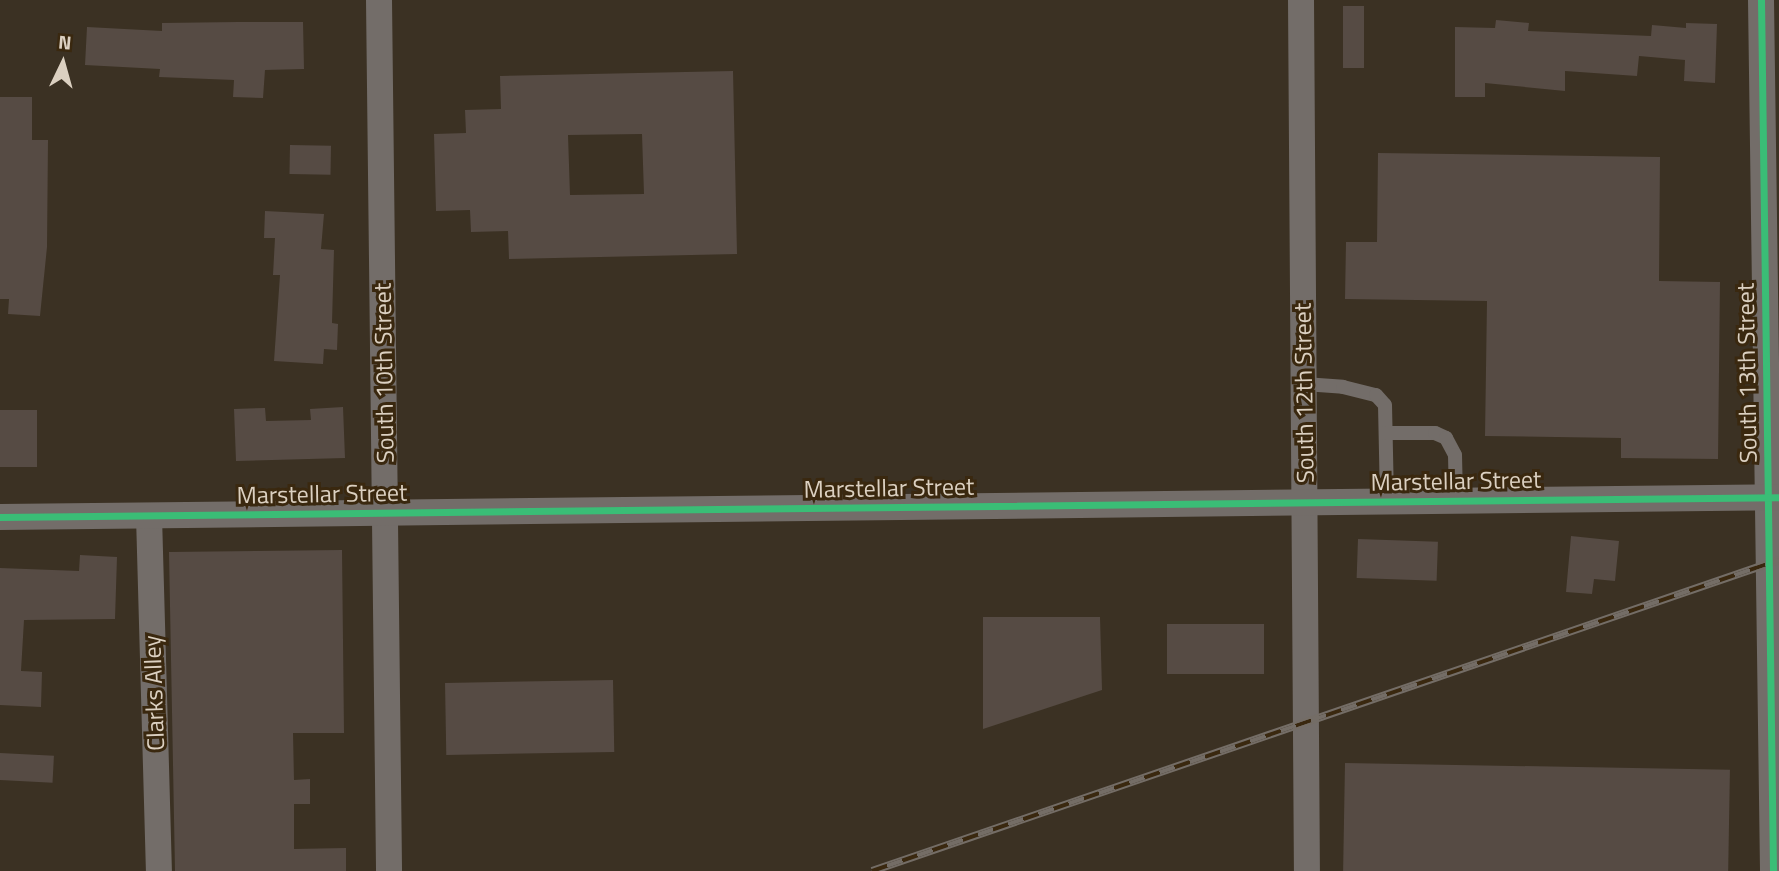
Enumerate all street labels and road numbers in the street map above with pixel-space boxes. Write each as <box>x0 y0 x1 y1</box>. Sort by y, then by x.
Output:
street label: South 10th Street <box>368 283 400 463</box>
street label: South 13th Street <box>1731 283 1763 463</box>
street label: South 12th Street <box>1288 303 1320 483</box>
street label: Marstellar Street <box>1370 465 1542 497</box>
street label: Marstellar Street <box>803 472 975 504</box>
street label: Marstellar Street <box>236 478 408 510</box>
street label: Clarks Alley <box>138 635 170 751</box>

